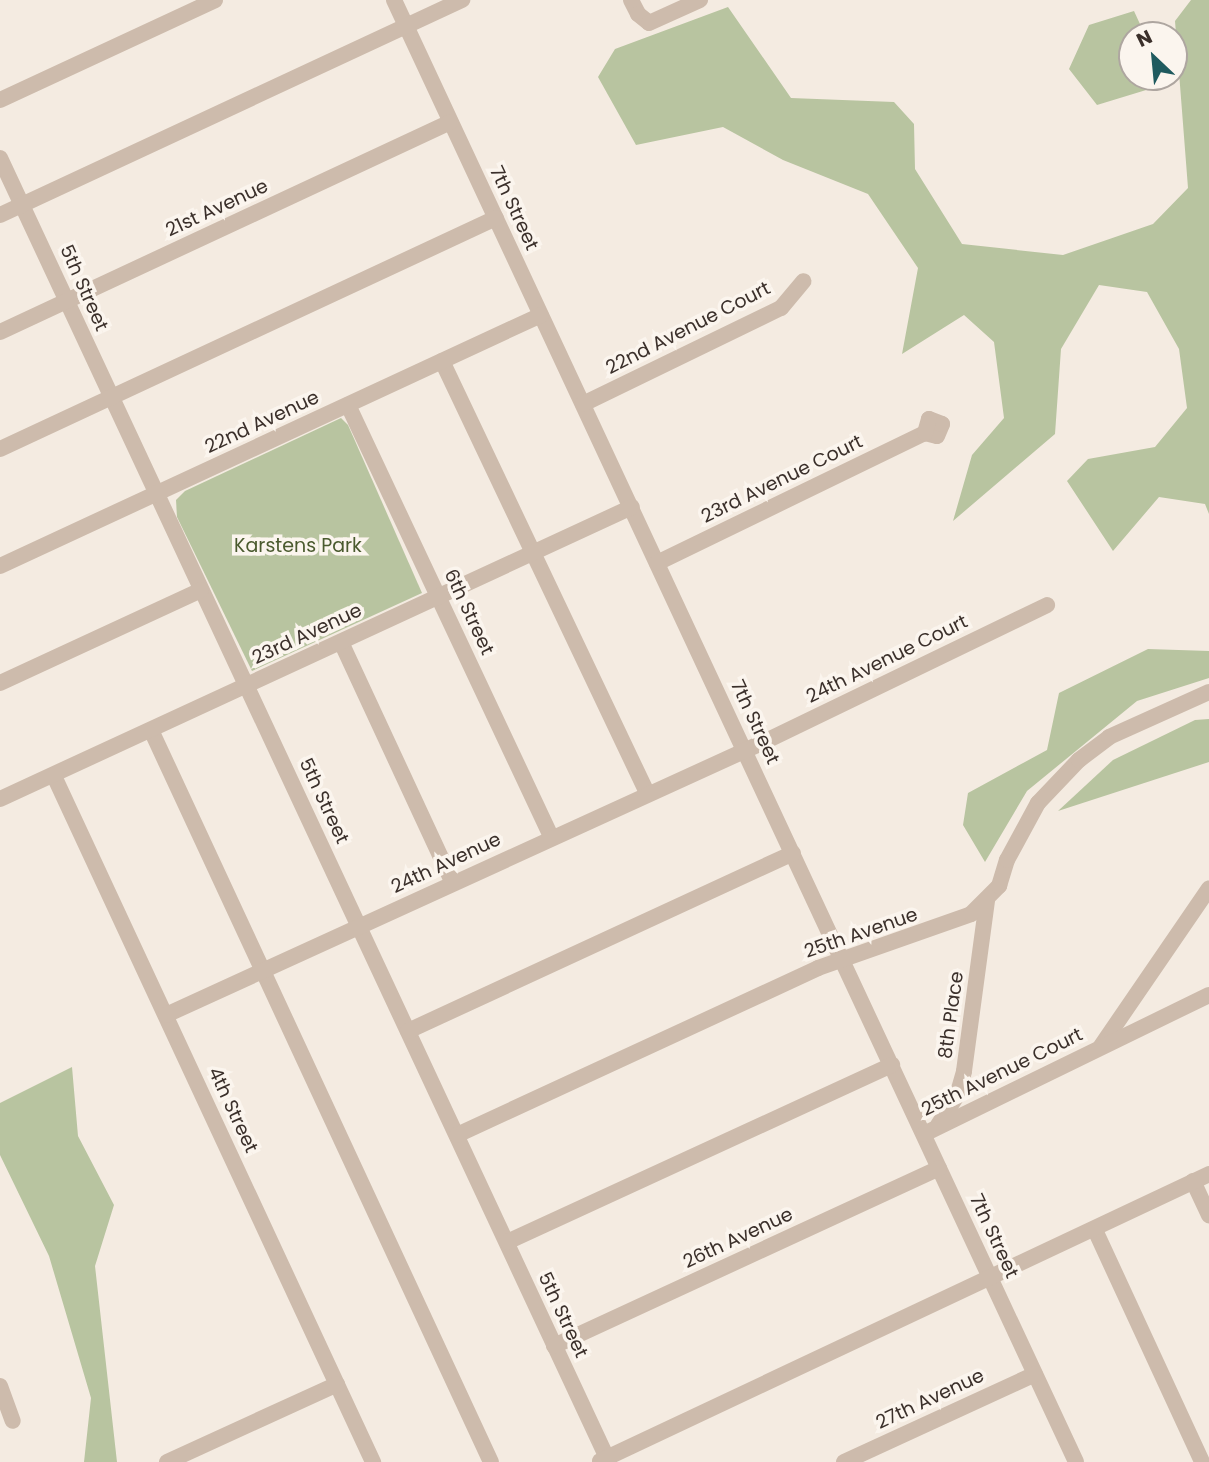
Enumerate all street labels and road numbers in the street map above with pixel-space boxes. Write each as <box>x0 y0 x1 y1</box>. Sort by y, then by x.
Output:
street label: 7th Street <box>485 162 543 254</box>
street label: 21st Avenue <box>162 174 272 242</box>
street label: 5th Street <box>55 241 113 335</box>
street label: 22nd Avenue Court <box>602 277 774 379</box>
street label: 22nd Avenue <box>201 386 323 458</box>
street label: 23rd Avenue Court <box>698 430 866 528</box>
street label: 6th Street <box>439 566 499 658</box>
street label: 23rd Avenue <box>248 599 366 669</box>
street label: 24th Avenue Court <box>803 610 971 708</box>
street label: 7th Street <box>726 676 784 768</box>
street label: 5th Street <box>294 755 354 847</box>
street label: 24th Avenue <box>388 828 504 898</box>
street label: 25th Avenue <box>801 903 921 963</box>
street label: 8th Place <box>934 970 968 1060</box>
street label: 25th Avenue Court <box>918 1023 1086 1121</box>
street label: 4th Street <box>203 1064 263 1156</box>
street label: 7th Street <box>965 1190 1023 1282</box>
street label: 26th Avenue <box>679 1203 797 1273</box>
street label: 5th Street <box>533 1269 593 1361</box>
street label: 27th Avenue <box>872 1364 988 1434</box>

